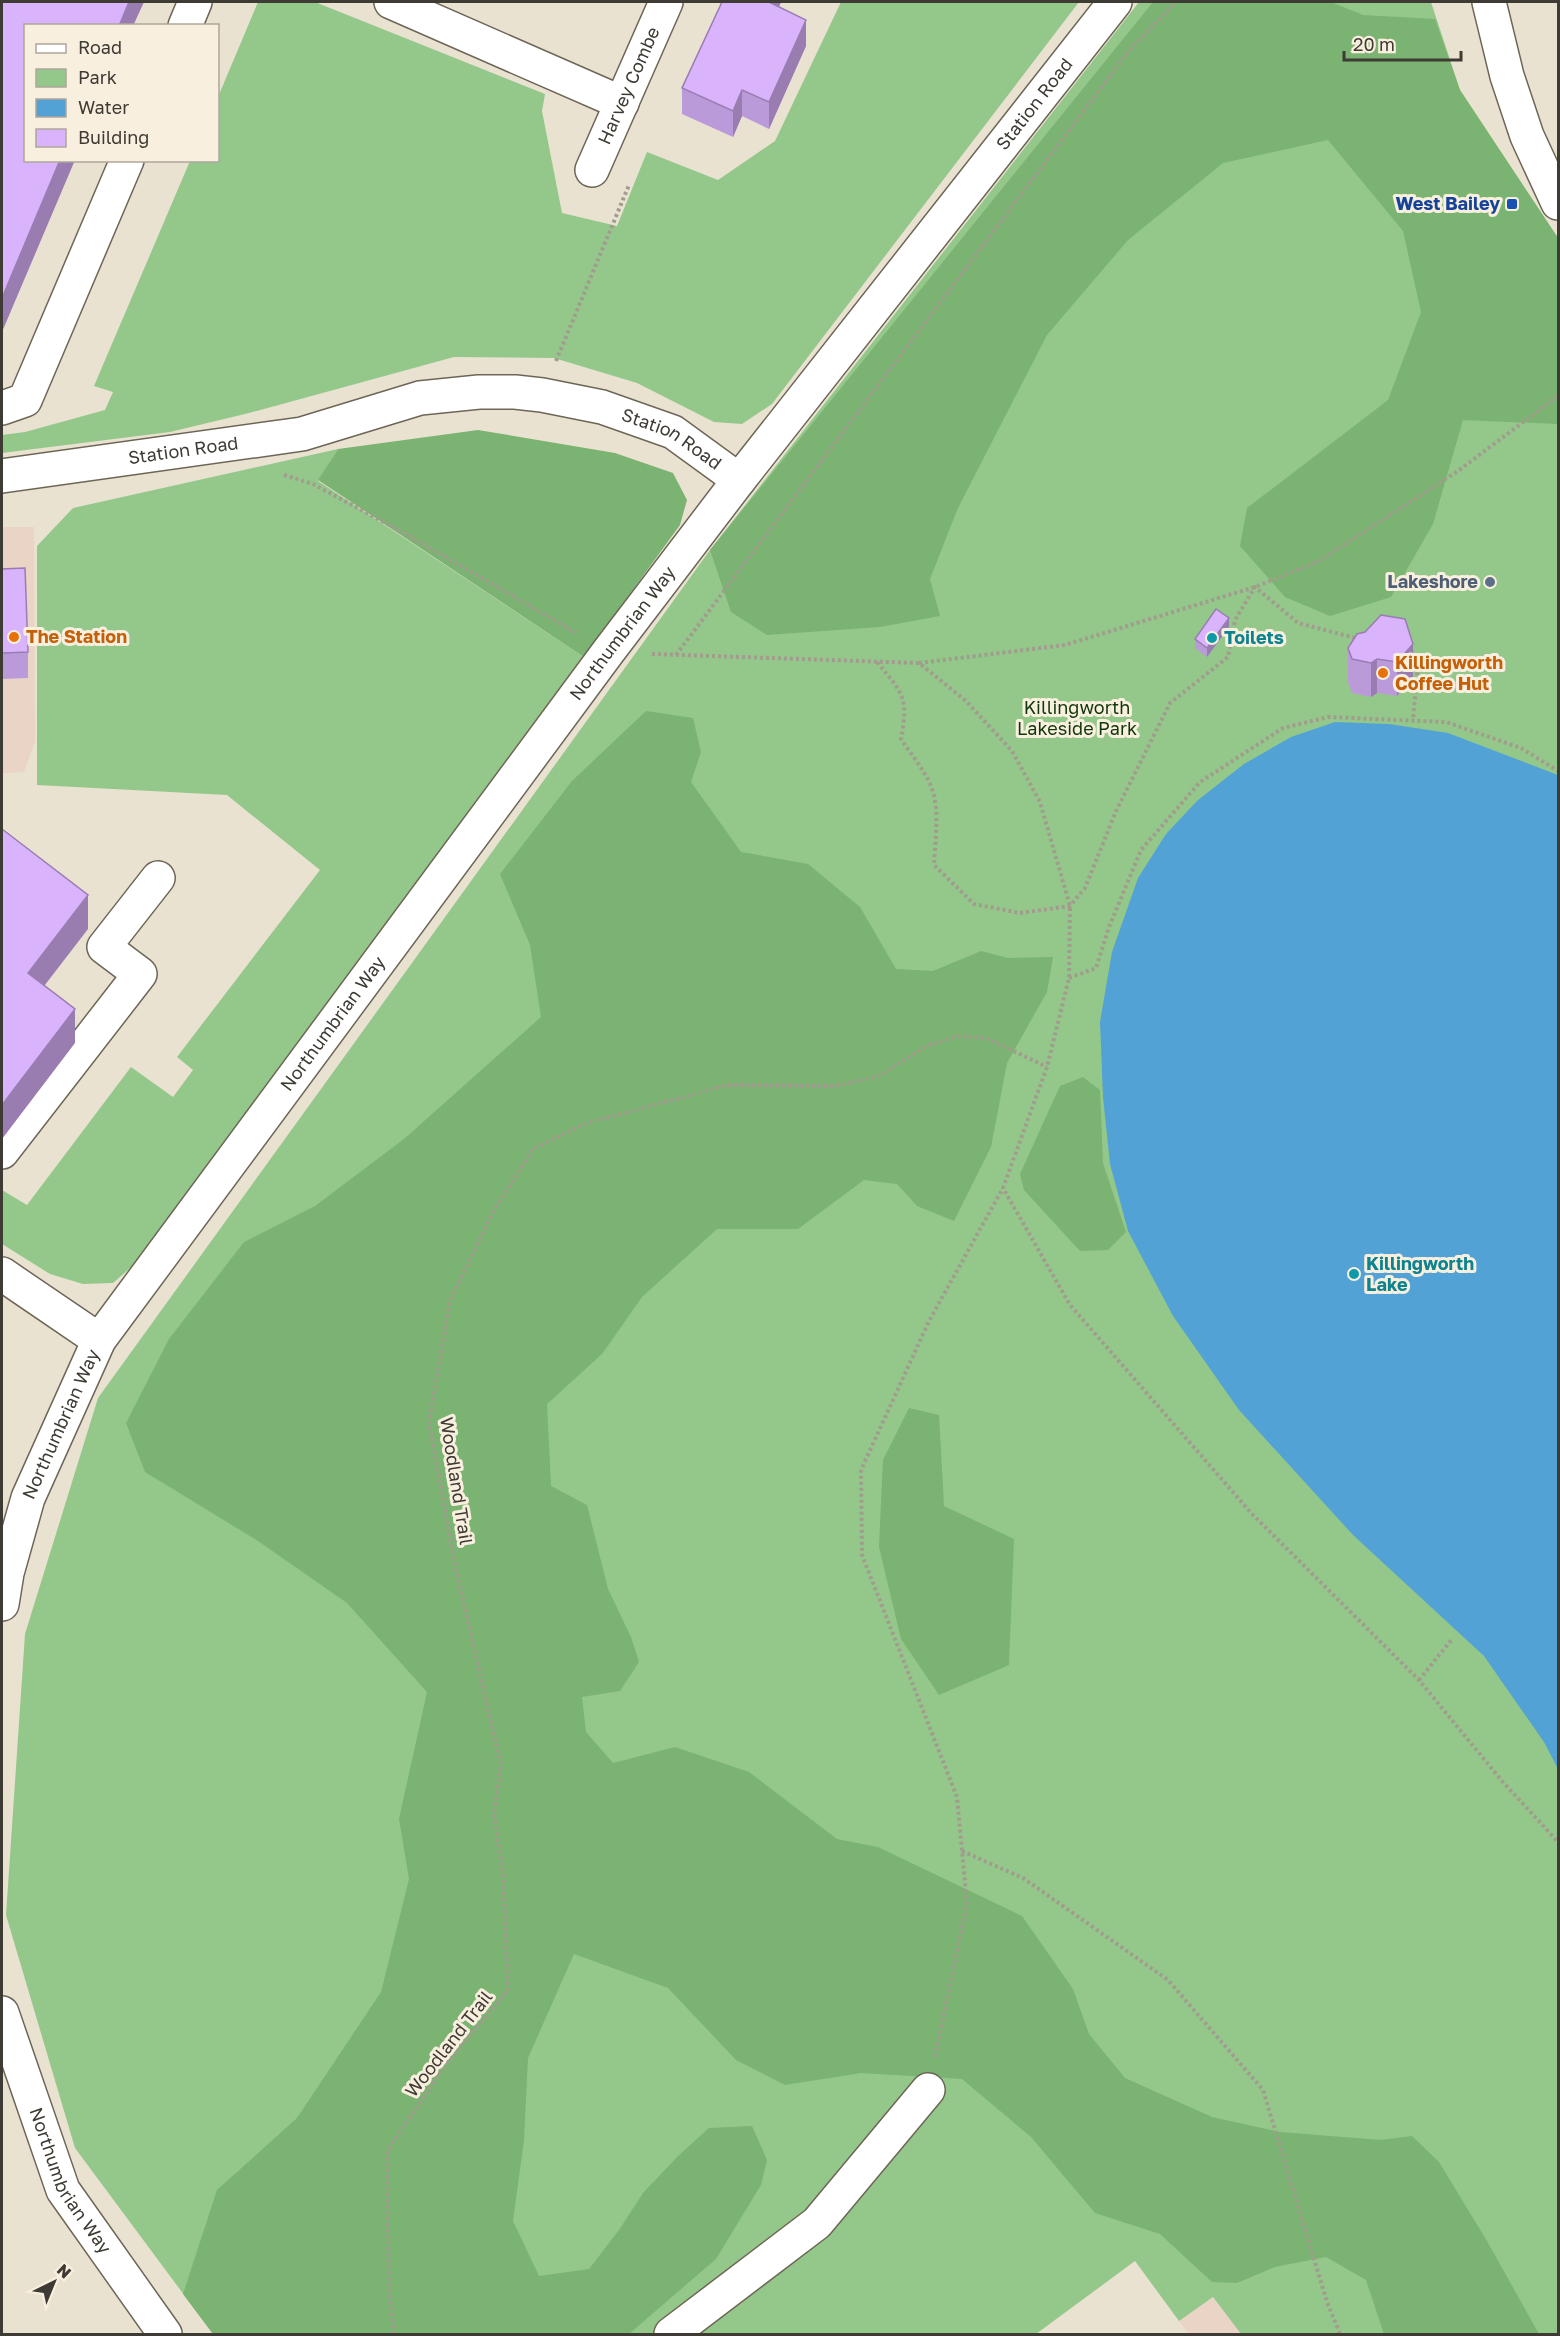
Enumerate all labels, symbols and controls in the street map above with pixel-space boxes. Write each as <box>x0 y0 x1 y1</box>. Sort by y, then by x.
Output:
street label: Harvey Combe <box>593 23 664 148</box>
legend <box>24 24 219 162</box>
scale bar <box>1344 24 1461 62</box>
text: 20 m <box>1353 33 1395 55</box>
text: Road <box>78 36 122 58</box>
street label: Station Road <box>991 53 1077 154</box>
text: Park <box>78 66 117 88</box>
text: Water <box>78 96 129 118</box>
text: Building <box>78 126 149 148</box>
place label: West Bailey <box>1396 192 1500 214</box>
marker: West Bailey <box>1505 197 1519 211</box>
street label: Station Road <box>619 403 726 474</box>
street label: Station Road <box>127 431 240 468</box>
street label: Northumbrian Way <box>564 561 679 704</box>
place label: Lakeshore <box>1387 570 1478 592</box>
marker: Lakeshore <box>1483 575 1497 589</box>
place label: The Station <box>26 625 127 647</box>
place label: Toilets <box>1224 626 1284 648</box>
marker: The Station <box>7 630 21 644</box>
marker: Toilets <box>1205 631 1219 645</box>
place label: Killingworth Coffee Hut <box>1395 651 1503 694</box>
marker: Killingworth Coffee Hut <box>1376 666 1390 680</box>
park label: Killingworth Lakeside Park <box>1017 696 1137 739</box>
street label: Northumbrian Way <box>275 951 389 1095</box>
place label: Killingworth Lake <box>1366 1252 1474 1295</box>
marker: Killingworth Lake <box>1347 1267 1361 1281</box>
street label: Northumbrian Way <box>17 1346 103 1502</box>
street label: Woodland Trail <box>436 1415 478 1546</box>
street label: Woodland Trail <box>400 1986 497 2101</box>
street label: Northumbrian Way <box>25 2105 117 2258</box>
north arrow <box>24 2252 84 2312</box>
text: N <box>53 2260 76 2282</box>

